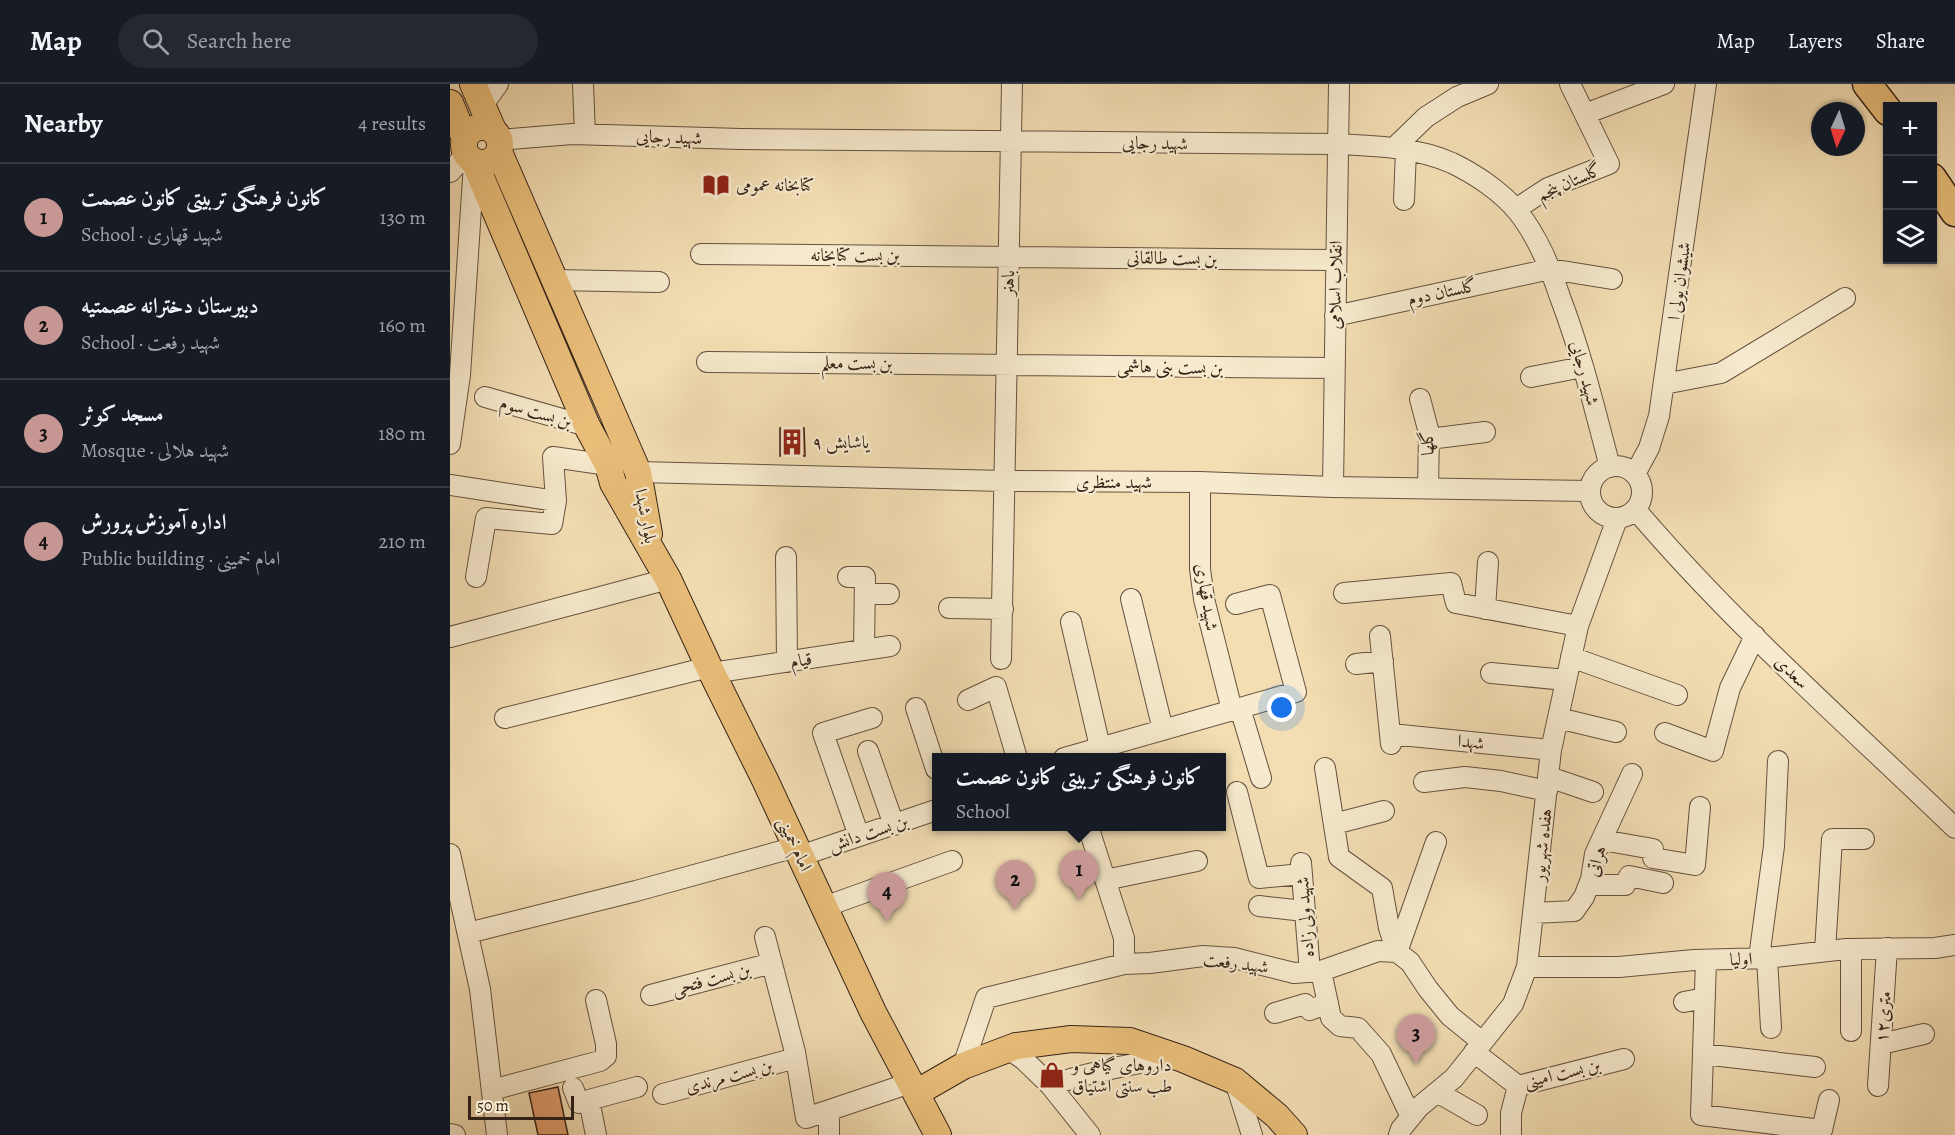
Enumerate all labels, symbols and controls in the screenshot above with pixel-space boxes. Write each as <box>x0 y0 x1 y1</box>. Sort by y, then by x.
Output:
search box <box>118 14 538 68</box>
text: Map <box>30 22 82 60</box>
icon: search <box>139 25 172 58</box>
text: Search here <box>187 26 291 56</box>
text: Map <box>1716 27 1755 55</box>
text: Layers <box>1788 27 1843 55</box>
text: Share <box>1876 27 1925 55</box>
north arrow <box>1811 102 1865 156</box>
map controls <box>1883 102 1937 264</box>
button: + <box>1883 102 1937 156</box>
text: Nearby <box>24 106 103 141</box>
text: 4 results <box>358 110 426 137</box>
street label: شهید رجایی <box>635 124 703 150</box>
street label: شهید رجایی <box>1122 130 1188 156</box>
button: − <box>1883 156 1937 210</box>
street label: گلستان پنجم <box>1533 157 1607 211</box>
library icon: کتابخانه عمومی <box>701 170 731 200</box>
place label: کتابخانه عمومی <box>736 173 814 197</box>
text: کانون فرهنگی تربیتی کانون عصمت <box>81 183 327 213</box>
text: 1 <box>40 204 47 231</box>
text: 130 m <box>380 204 426 231</box>
button: layers <box>1883 210 1937 264</box>
text: School · شهید قهاری <box>81 221 223 248</box>
street label: انقلاب اسلامی <box>1322 240 1348 330</box>
street label: شیشوان یولی ا <box>1662 240 1696 322</box>
street label: بن بست کتابخانه <box>810 243 900 267</box>
street label: بن بست طالقانی <box>1126 245 1218 271</box>
street label: باهنر <box>996 270 1020 298</box>
street label: گلستان دوم <box>1405 273 1480 315</box>
text: دبیرستان دخترانه عصمتیه <box>81 291 259 321</box>
text: 2 <box>39 312 48 339</box>
text: 160 m <box>379 312 426 339</box>
text: School · شهید رفعت <box>81 329 220 356</box>
street label: شهید رجایی <box>1565 338 1605 408</box>
street label: بن بست معلم <box>821 350 894 382</box>
street label: بن بست بنی هاشمی <box>1117 354 1224 380</box>
street label: بن بست سوم <box>496 390 575 438</box>
text: مسجد کوثر <box>81 399 164 429</box>
text: 3 <box>39 420 48 447</box>
text: 180 m <box>378 420 426 447</box>
building icon: یاشایش ۹ <box>777 427 807 457</box>
place label: یاشایش ۹ <box>812 430 871 454</box>
street label: گلها <box>1414 430 1440 456</box>
text: Mosque · شهید هلالی <box>81 437 229 464</box>
street label: شهید منتظری <box>1076 470 1152 494</box>
street label: بلوار شهدا <box>629 487 663 545</box>
text: اداره آموزش پرورش <box>81 507 227 537</box>
text: 4 <box>39 528 48 555</box>
text: 210 m <box>378 528 426 555</box>
text: Public building · امام خمینی <box>81 545 280 572</box>
street label: شهید قهاری <box>1190 561 1224 633</box>
street label: قیام <box>788 646 814 678</box>
street label: سعدی <box>1770 650 1814 694</box>
your location <box>1267 693 1296 722</box>
street label: شهدا <box>1456 729 1486 755</box>
popup <box>932 753 1226 831</box>
text: کانون فرهنگی تربیتی کانون عصمت <box>956 762 1202 792</box>
text: School <box>956 798 1010 825</box>
street label: هفده شهریور <box>1526 807 1558 885</box>
street label: بن بست دانش <box>825 809 912 857</box>
street label: امام خمینی <box>768 813 818 877</box>
street label: هراتی <box>1580 842 1612 880</box>
pin: 1 <box>1060 850 1098 900</box>
pin: 2 <box>996 860 1034 910</box>
pin: 4 <box>868 872 906 922</box>
street label: شهید ولی زاده <box>1290 876 1320 958</box>
street label: شهید رفعت <box>1202 947 1270 979</box>
street label: اولیا <box>1729 947 1753 971</box>
street label: بن بست فتحی <box>669 957 754 1001</box>
street label: ۱۲متری <box>1869 990 1897 1044</box>
pin: 3 <box>1396 1014 1436 1064</box>
street label: بن بست امینی <box>1521 1052 1603 1094</box>
street label: بن بست مرندی <box>683 1053 776 1100</box>
place label: داروهای گیاهی و طب سنتی اشتیاق <box>1070 1053 1172 1099</box>
shop icon: داروهای گیاهی و طب سنتی اشتیاق <box>1037 1060 1067 1090</box>
scale bar <box>468 1093 574 1120</box>
text: 50 m <box>477 1095 509 1117</box>

